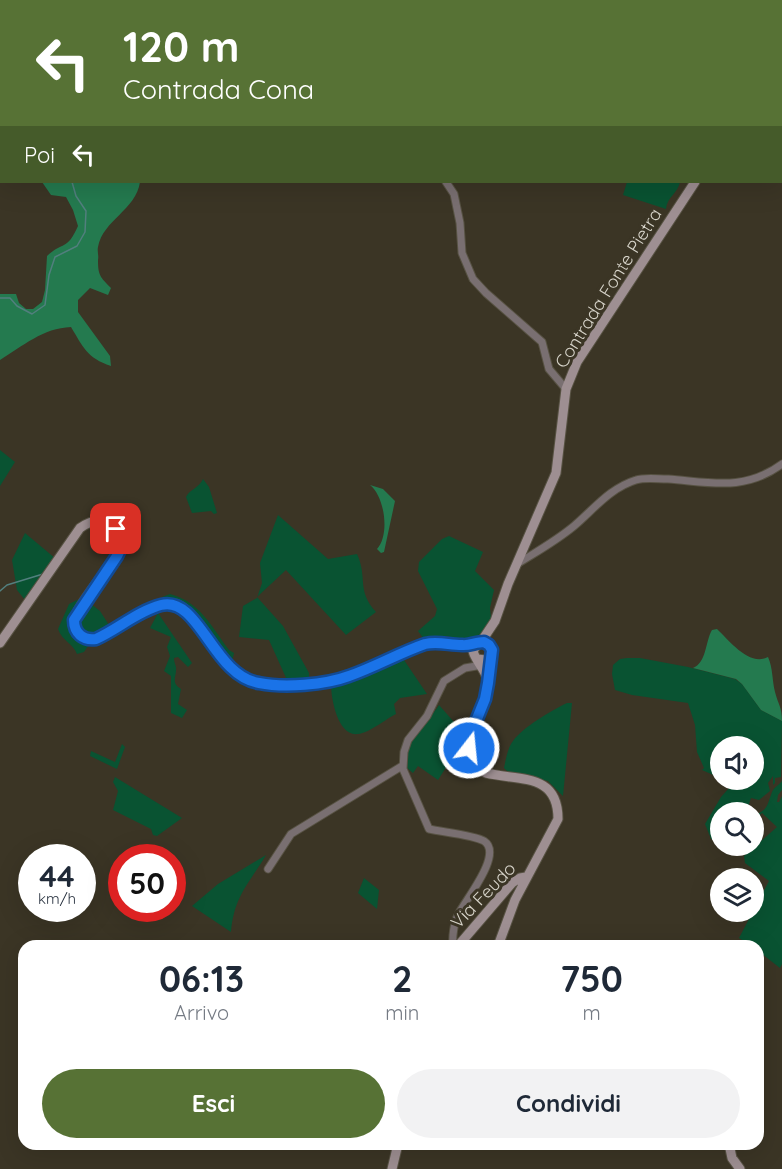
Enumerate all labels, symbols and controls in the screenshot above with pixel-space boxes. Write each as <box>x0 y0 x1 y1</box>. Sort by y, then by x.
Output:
text: 120 m <box>123 20 240 73</box>
icon: left <box>24 24 102 102</box>
text: Contrada Cona <box>123 72 314 106</box>
icon: left <box>67 138 100 171</box>
text: Poi <box>24 141 55 169</box>
street label: Contrada Fonte Pietra <box>549 204 667 372</box>
pin <box>90 503 141 554</box>
icon: arrive <box>99 512 132 545</box>
position arrow <box>437 716 501 780</box>
map controls <box>710 736 764 922</box>
button: sound <box>710 736 764 790</box>
button: search <box>710 802 764 856</box>
speed limit sign: 50 <box>108 844 186 922</box>
text: 44 <box>39 857 75 895</box>
street label: Via Feudo <box>446 857 520 933</box>
button: layers <box>710 868 764 922</box>
text: km/h <box>38 889 76 908</box>
text: 06:13 <box>159 956 244 1001</box>
text: 2 <box>392 956 413 1001</box>
text: 750 <box>560 956 623 1001</box>
text: Arrivo <box>174 1000 229 1025</box>
text: min <box>385 1000 419 1025</box>
text: m <box>583 1000 601 1025</box>
button: Esci <box>42 1069 385 1138</box>
button: Condividi <box>397 1069 740 1138</box>

